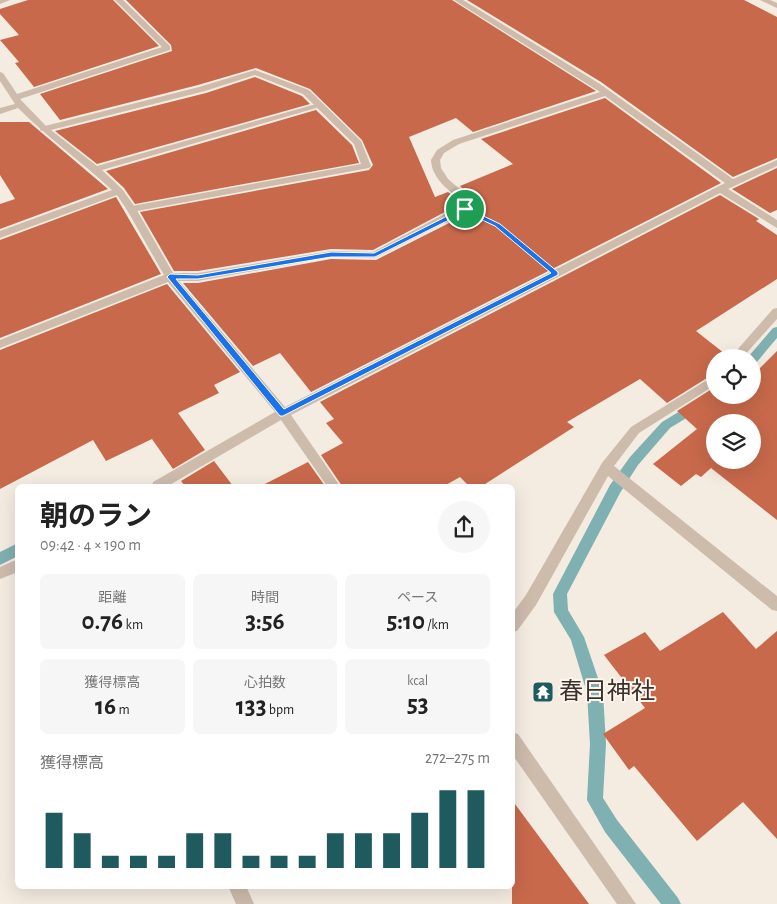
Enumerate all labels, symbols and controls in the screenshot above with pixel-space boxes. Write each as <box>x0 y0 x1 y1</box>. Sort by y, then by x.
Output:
pin <box>444 188 486 230</box>
icon: arrive <box>451 195 479 223</box>
map controls <box>706 349 761 469</box>
button: locate <box>706 349 761 404</box>
button: layers <box>706 414 761 469</box>
button: share <box>438 501 490 553</box>
text: 朝のラン <box>40 503 152 531</box>
text: 09:42 · 4 × 190 m <box>40 537 141 553</box>
text: 距離 <box>98 591 126 605</box>
text: 時間 <box>251 591 279 605</box>
text: ペース <box>397 591 438 605</box>
text: 0.76 <box>82 609 123 634</box>
text: 3:56 <box>245 609 285 634</box>
text: 5:10 <box>386 609 425 634</box>
text: km <box>123 618 143 632</box>
text: /km <box>425 618 449 632</box>
text: kcal <box>407 674 428 688</box>
text: 獲得標高 <box>84 676 140 690</box>
text: 心拍数 <box>244 676 286 690</box>
place label: 春日神社 <box>559 678 655 704</box>
temple icon: 春日神社 <box>531 680 555 704</box>
text: 53 <box>407 692 428 717</box>
text: 16 <box>95 694 116 719</box>
text: 133 <box>236 694 266 719</box>
text: m <box>116 703 130 717</box>
text: bpm <box>266 703 294 717</box>
text: 272–275 m <box>425 750 490 766</box>
text: 獲得標高 <box>40 755 104 771</box>

